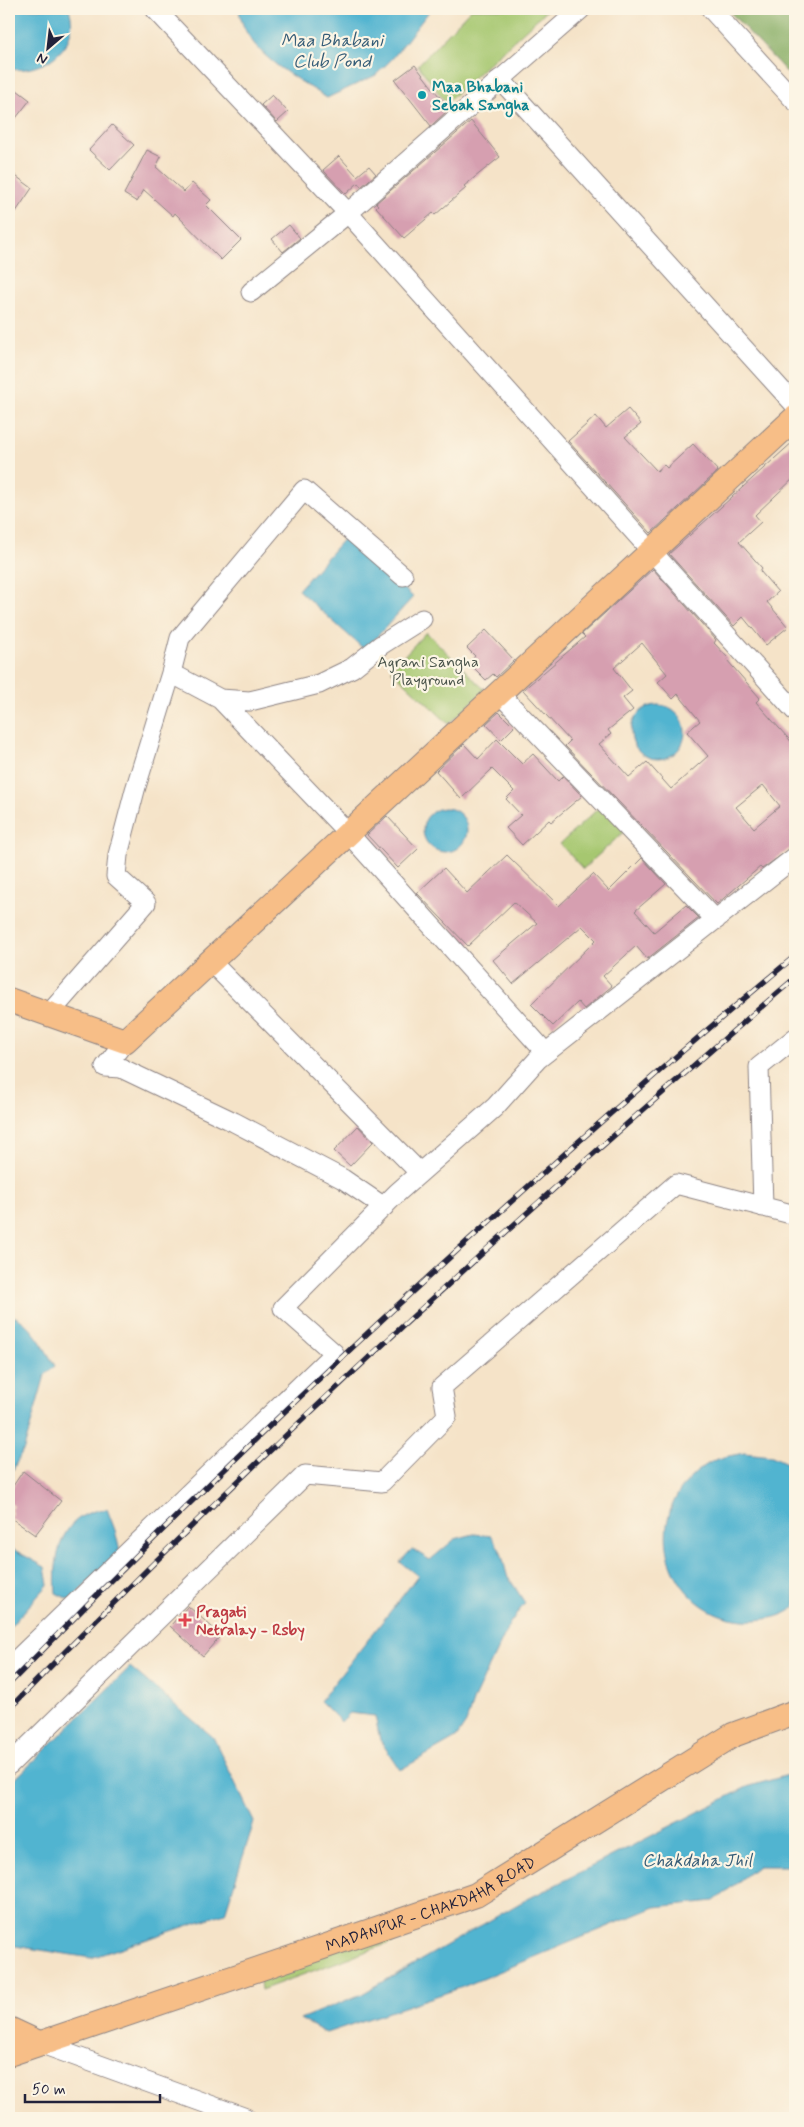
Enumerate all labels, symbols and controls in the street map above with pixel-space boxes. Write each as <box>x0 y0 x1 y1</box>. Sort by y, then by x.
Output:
north arrow <box>22 22 72 72</box>
water label: Maa Bhabani Club Pond <box>281 29 385 74</box>
text: N <box>34 48 51 69</box>
place label: Maa Bhabani Sebak Sangha <box>432 77 530 118</box>
marker: Maa Bhabani Sebak Sangha <box>416 89 428 101</box>
park label: Agrani Sangha Playground <box>377 652 479 691</box>
place label: Pragati Netralay - Rsby <box>196 1602 305 1641</box>
marker: Pragati Netralay - Rsby <box>178 1613 192 1627</box>
water label: Chakdaha Jhil <box>642 1849 753 1873</box>
street label: MADANPUR - CHAKDAHA ROAD <box>323 1852 540 1957</box>
scale bar <box>25 2072 160 2104</box>
text: 50 m <box>32 2080 66 2100</box>

